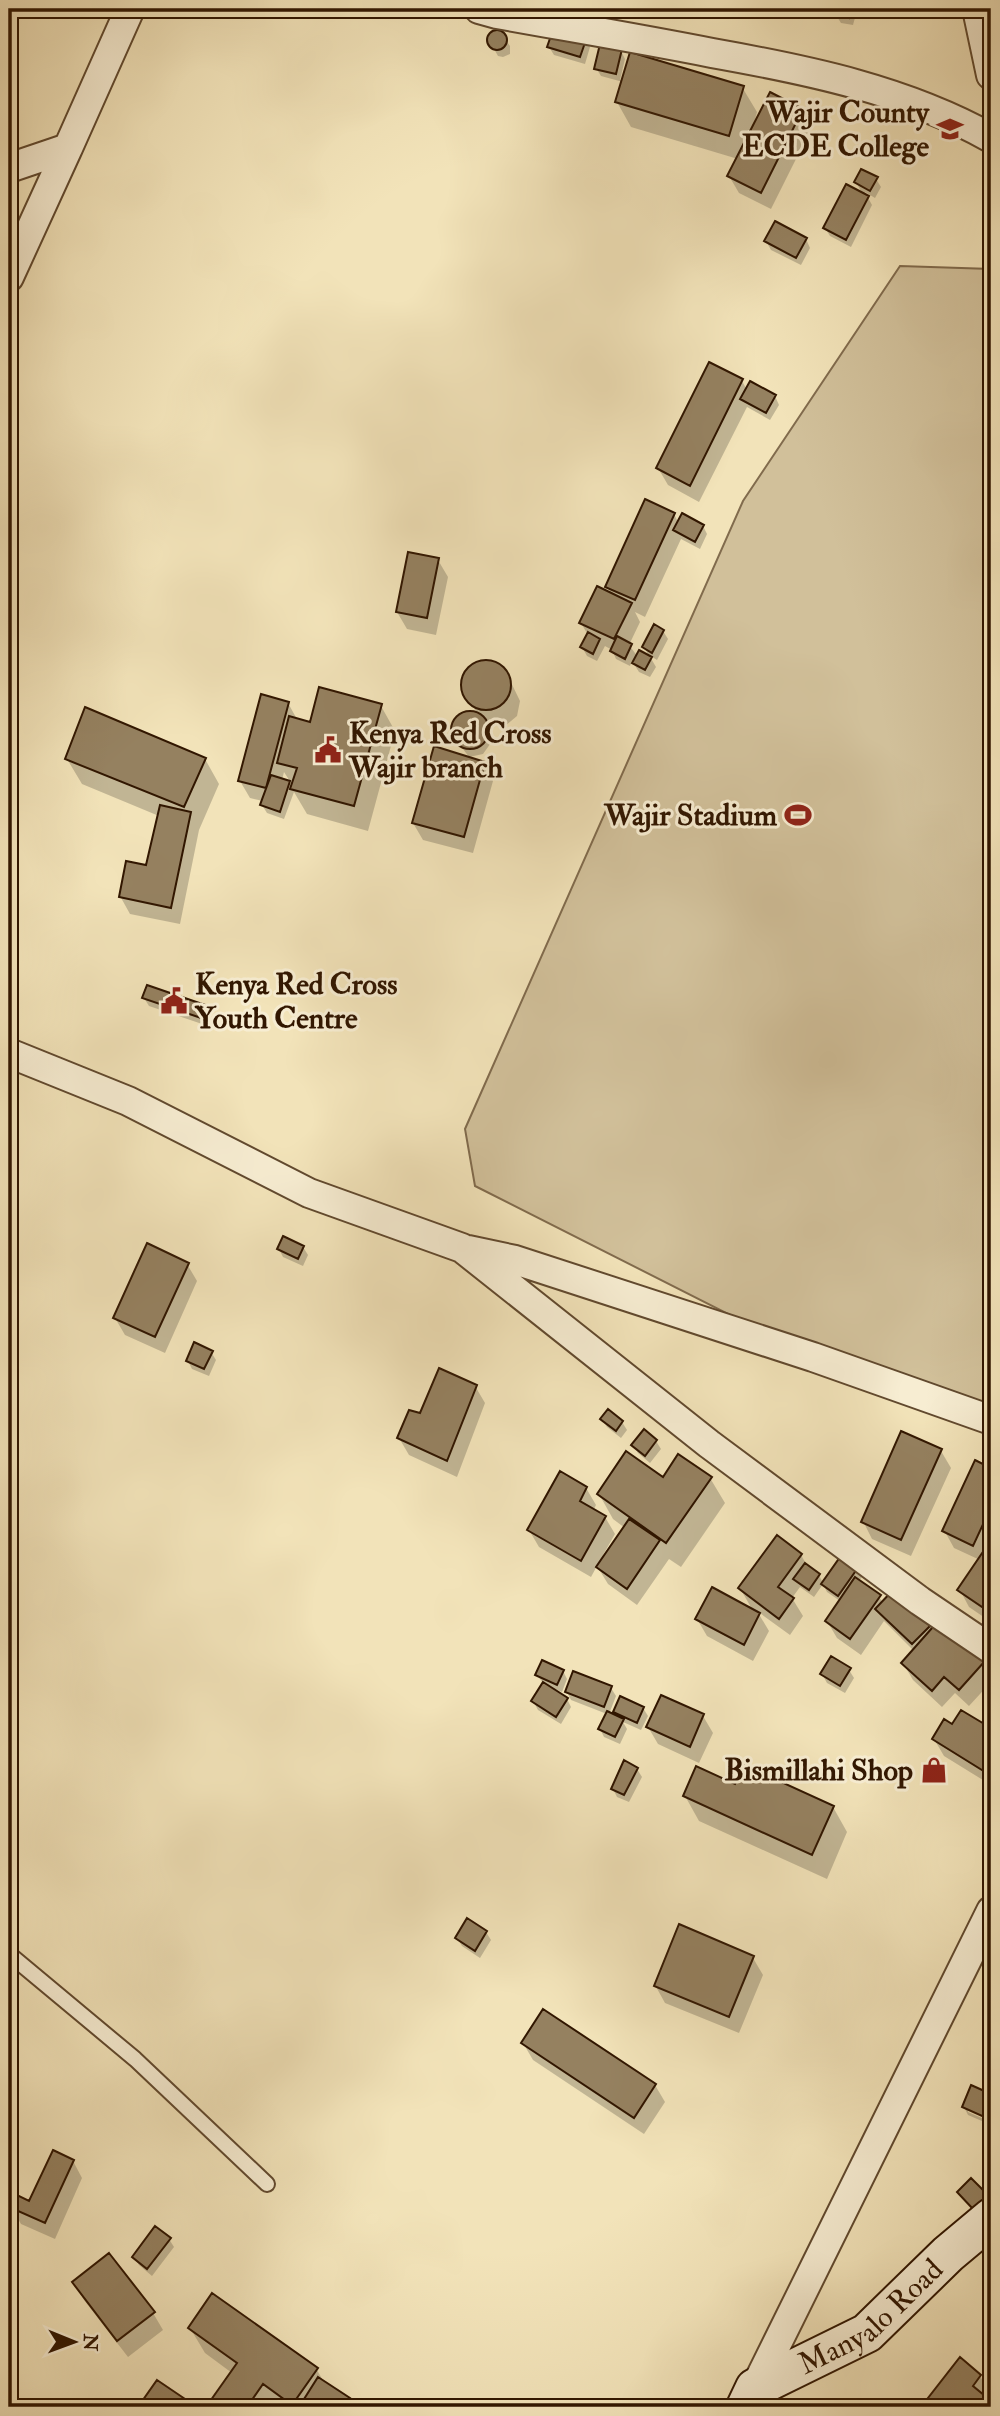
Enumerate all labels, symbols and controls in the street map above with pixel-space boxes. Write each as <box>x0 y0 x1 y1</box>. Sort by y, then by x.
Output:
place label: Wajir County ECDE College <box>742 94 931 165</box>
school or university icon: Wajir County ECDE College <box>935 114 965 144</box>
place label: Kenya Red Cross Wajir branch <box>348 715 552 786</box>
public building icon: Kenya Red Cross Wajir branch <box>313 735 343 765</box>
place label: Wajir Stadium <box>603 797 778 834</box>
sports icon: Wajir Stadium <box>783 800 813 830</box>
place label: Kenya Red Cross Youth Centre <box>194 966 398 1037</box>
public building icon: Kenya Red Cross Youth Centre <box>159 986 189 1016</box>
place label: Bismillahi Shop <box>724 1752 913 1789</box>
shop icon: Bismillahi Shop <box>919 1755 949 1785</box>
street label: Manyalo Road <box>792 2251 951 2383</box>
north arrow <box>38 2308 108 2378</box>
text: N <box>78 2333 102 2352</box>

